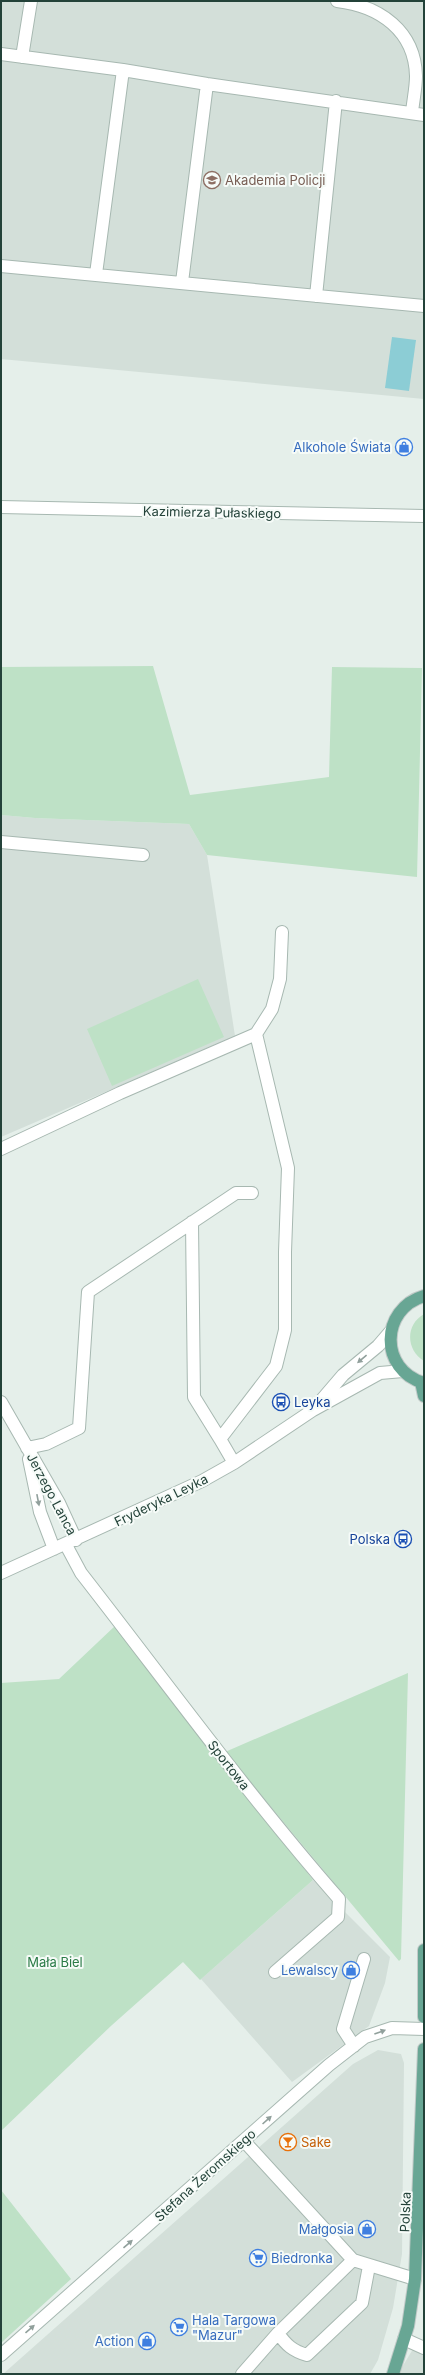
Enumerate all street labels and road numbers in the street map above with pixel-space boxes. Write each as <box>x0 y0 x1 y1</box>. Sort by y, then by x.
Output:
street label: Kazimierza Pułaskiego <box>143 503 282 521</box>
street label: Jerzego Lanca <box>24 1450 80 1538</box>
street label: Fryderyka Leyka <box>112 1470 210 1530</box>
street label: Sportowa <box>205 1737 253 1793</box>
street label: Stefana Żeromskiego <box>151 2125 259 2225</box>
street label: Polska <box>396 2191 414 2233</box>

